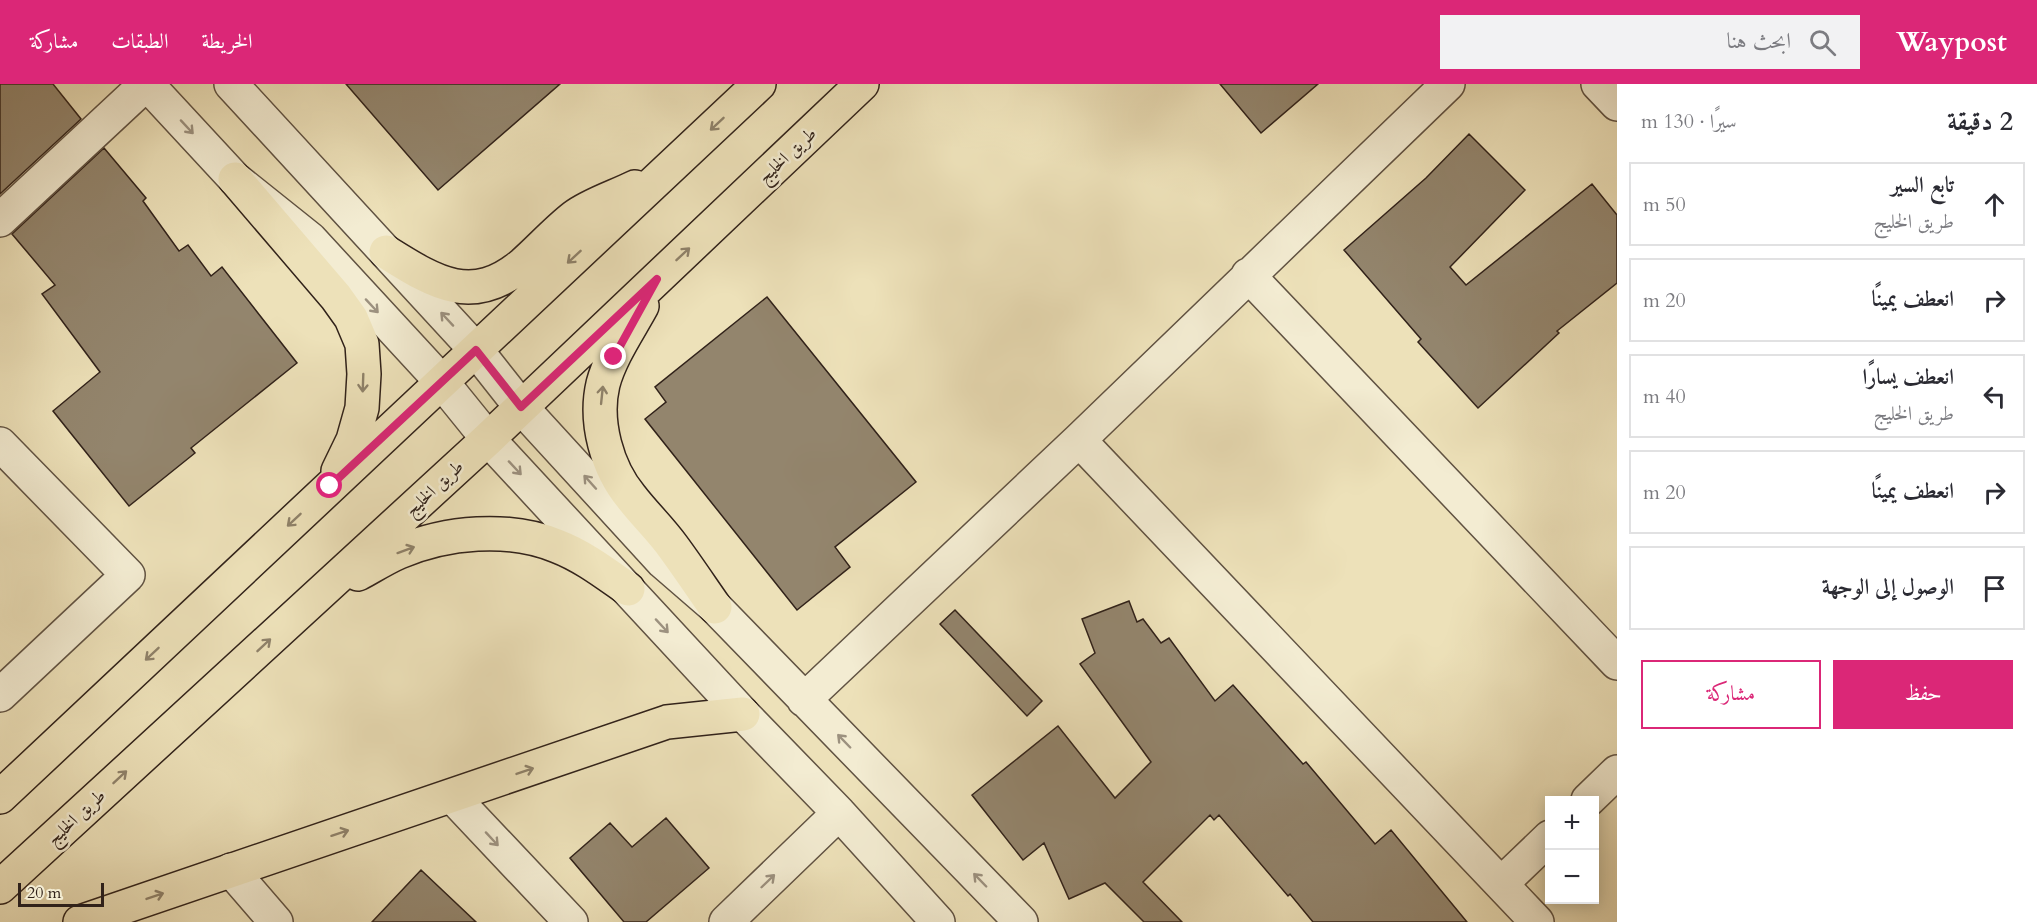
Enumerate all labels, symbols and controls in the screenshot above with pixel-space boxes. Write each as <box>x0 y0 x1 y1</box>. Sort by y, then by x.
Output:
search box <box>1440 15 1860 69</box>
text: Waypost <box>1896 23 2007 61</box>
text: ابحث هنا <box>1726 26 1791 56</box>
icon: search <box>1806 26 1839 59</box>
text: مشاركة <box>30 27 78 56</box>
text: الطبقات <box>111 27 168 56</box>
text: الخريطة <box>201 27 253 56</box>
text: 2 دقيقة <box>1947 104 2013 139</box>
text: سيرًا · 130 m <box>1641 108 1737 135</box>
one-way arrow <box>710 117 725 131</box>
one-way arrow <box>180 119 194 134</box>
street label: طريق الخليج <box>752 122 824 191</box>
text: تابع السير <box>1891 170 1954 200</box>
icon: ahead <box>1978 188 2011 221</box>
text: 50 m <box>1643 191 1686 218</box>
text: طريق الخليج <box>1873 208 1954 235</box>
one-way arrow <box>675 246 690 261</box>
one-way arrow <box>567 250 582 265</box>
text: انعطف يمينًا <box>1871 284 1954 314</box>
icon: right <box>1978 284 2011 317</box>
text: 20 m <box>1643 287 1686 314</box>
one-way arrow <box>365 298 379 313</box>
one-way arrow <box>440 312 455 327</box>
route end <box>600 343 626 369</box>
text: انعطف يسارًا <box>1863 362 1954 392</box>
one-way arrow <box>357 372 369 392</box>
icon: left <box>1978 380 2011 413</box>
text: 40 m <box>1643 383 1686 410</box>
one-way arrow <box>597 386 608 406</box>
text: طريق الخليج <box>1873 400 1954 427</box>
street label: طريق الخليج <box>399 455 471 524</box>
one-way arrow <box>508 460 522 475</box>
route start <box>316 472 342 498</box>
one-way arrow <box>583 475 597 490</box>
text: انعطف يمينًا <box>1871 476 1954 506</box>
icon: right <box>1978 476 2011 509</box>
text: 20 m <box>1643 479 1686 506</box>
one-way arrow <box>287 513 302 527</box>
one-way arrow <box>396 544 414 555</box>
text: الوصول إلى الوجهة <box>1822 572 1954 602</box>
icon: arrive <box>1978 572 2011 605</box>
one-way arrow <box>655 618 669 633</box>
one-way arrow <box>256 638 271 652</box>
one-way arrow <box>145 646 160 660</box>
button: مشاركة <box>1641 660 1821 729</box>
button: حفظ <box>1833 660 2013 729</box>
one-way arrow <box>836 733 851 748</box>
one-way arrow <box>515 765 534 776</box>
one-way arrow <box>113 770 128 784</box>
street label: طريق الخليج <box>41 784 113 853</box>
map controls <box>1545 796 1599 904</box>
button: + <box>1545 796 1599 850</box>
one-way arrow <box>330 827 349 838</box>
one-way arrow <box>485 831 500 846</box>
button: − <box>1545 850 1599 904</box>
one-way arrow <box>973 873 987 888</box>
one-way arrow <box>761 874 776 889</box>
scale bar <box>18 880 104 908</box>
text: 20 m <box>27 882 61 904</box>
one-way arrow <box>145 890 164 901</box>

